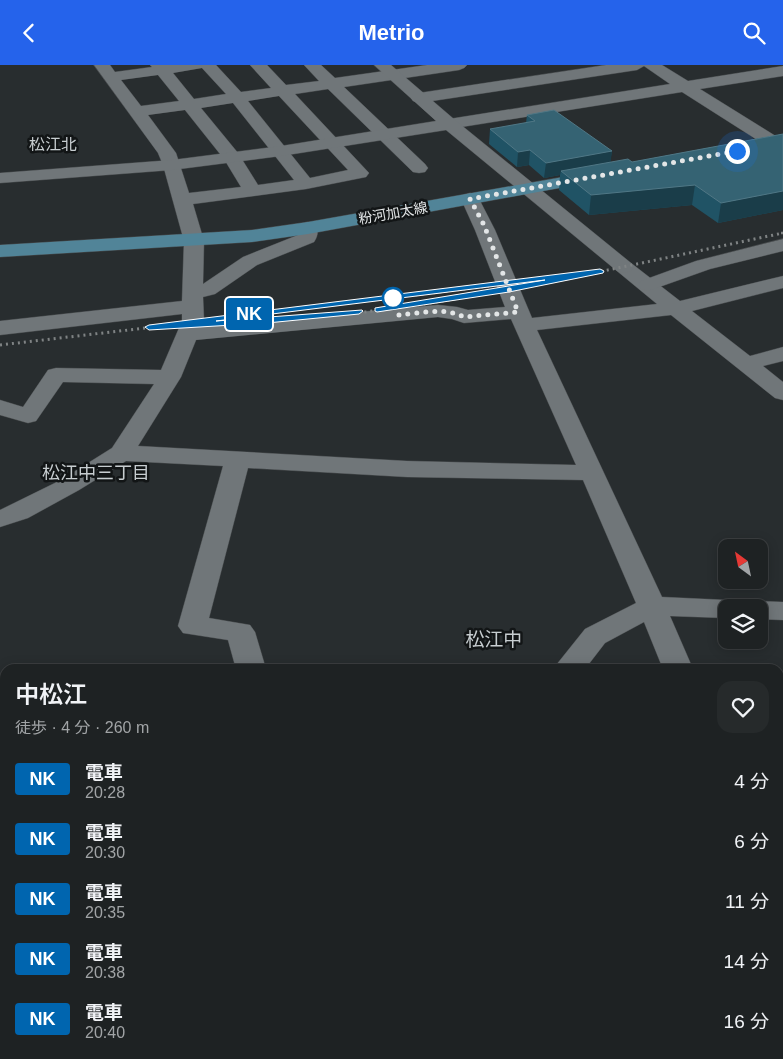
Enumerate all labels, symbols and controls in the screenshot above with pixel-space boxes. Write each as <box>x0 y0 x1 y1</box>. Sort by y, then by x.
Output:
icon: back <box>15 19 43 47</box>
icon: search <box>740 19 768 47</box>
text: Metrio <box>359 20 425 45</box>
district label: 松江北 <box>29 136 77 153</box>
your location <box>725 139 750 164</box>
street label: 粉河加太線 <box>357 199 429 227</box>
unlabelled marker <box>382 287 404 309</box>
line badge: NK <box>226 298 272 330</box>
text: NK <box>236 304 262 324</box>
district label: 松江中三丁目 <box>42 463 150 483</box>
north arrow <box>718 539 768 589</box>
map controls <box>718 539 768 649</box>
button: layers <box>718 599 768 649</box>
district label: 松江中 <box>465 629 523 650</box>
text: 中松江 <box>15 681 87 708</box>
button: heart <box>717 681 769 733</box>
text: 徒歩 · 4 分 · 260 m <box>15 719 149 736</box>
text: 電車 <box>85 762 123 783</box>
text: NK <box>30 769 56 789</box>
text: 4 分 <box>734 771 769 792</box>
text: 20:28 <box>85 784 125 801</box>
text: 電車 <box>85 822 123 843</box>
text: NK <box>30 829 56 849</box>
text: 6 分 <box>734 831 769 852</box>
text: 20:30 <box>85 844 125 861</box>
text: 電車 <box>85 882 123 903</box>
text: NK <box>30 889 56 909</box>
text: 11 分 <box>725 891 769 912</box>
text: 20:35 <box>85 904 125 921</box>
text: 電車 <box>85 942 123 963</box>
text: NK <box>30 949 56 969</box>
text: 14 分 <box>724 951 769 972</box>
text: 20:38 <box>85 964 125 981</box>
text: 電車 <box>85 1002 123 1023</box>
text: NK <box>30 1009 56 1029</box>
text: 16 分 <box>724 1011 769 1032</box>
text: 20:40 <box>85 1024 125 1041</box>

